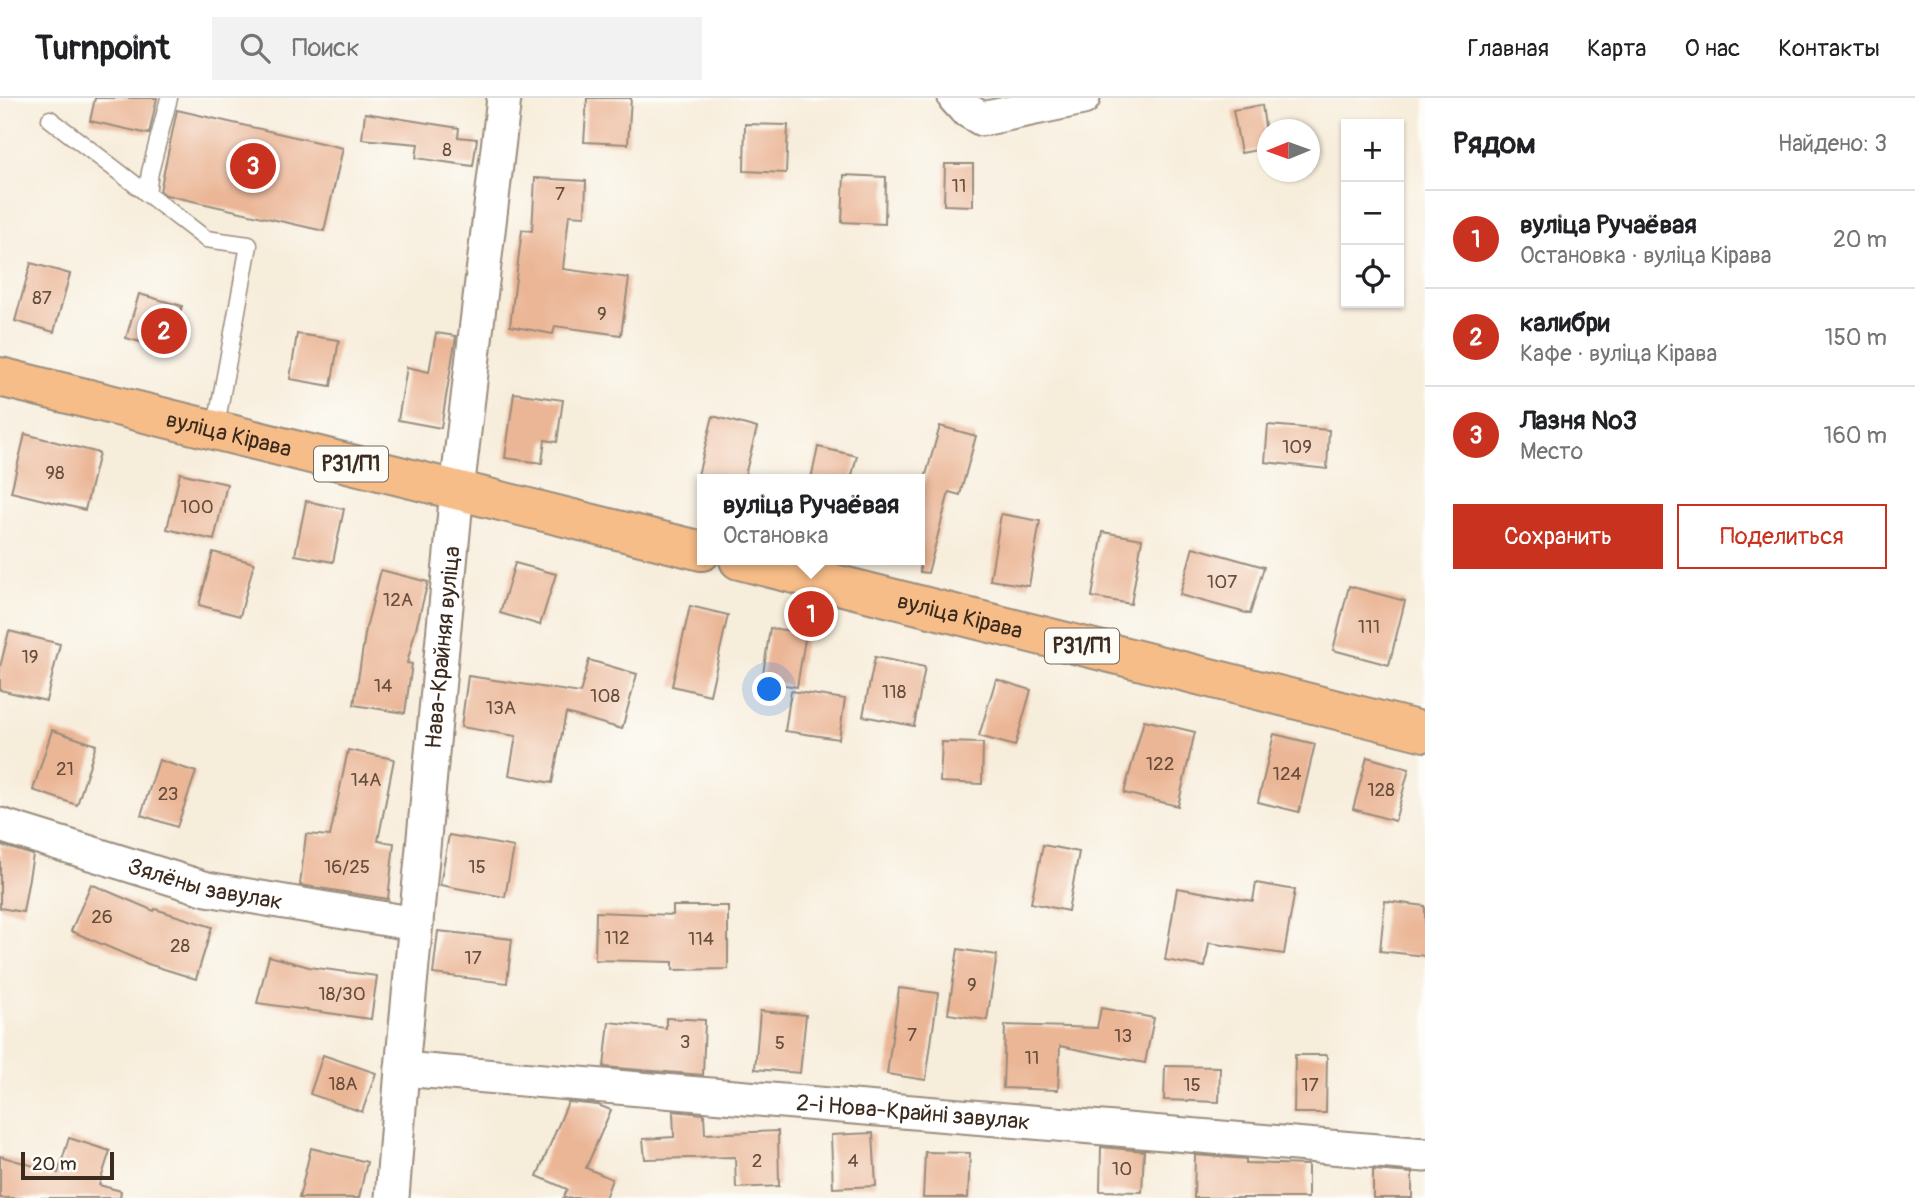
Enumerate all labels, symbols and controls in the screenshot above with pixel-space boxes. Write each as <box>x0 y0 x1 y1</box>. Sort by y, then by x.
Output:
search box <box>212 17 702 80</box>
text: Turnpoint <box>35 28 170 69</box>
icon: search <box>236 29 274 67</box>
text: Поиск <box>292 32 360 64</box>
text: Главная <box>1468 34 1549 63</box>
text: Карта <box>1587 34 1647 63</box>
text: О нас <box>1685 34 1740 63</box>
text: Контакты <box>1778 34 1880 63</box>
north arrow <box>1257 119 1320 182</box>
map controls <box>1341 119 1404 308</box>
button: + <box>1341 119 1404 182</box>
text: Рядом <box>1453 125 1536 162</box>
text: Найдено: 3 <box>1778 129 1887 158</box>
house number: 8 <box>442 138 452 162</box>
pin: 3 <box>230 140 276 192</box>
house number: 11 <box>952 174 966 198</box>
house number: 7 <box>555 182 565 206</box>
button: − <box>1341 182 1404 245</box>
text: вуліца Ручаёвая <box>1520 209 1697 241</box>
text: 1 <box>1472 225 1481 254</box>
text: 20 m <box>1833 225 1887 254</box>
text: Остановка · вуліца Кірава <box>1520 241 1771 270</box>
button: locate <box>1341 245 1404 308</box>
house number: 87 <box>32 286 52 310</box>
house number: 9 <box>597 302 607 326</box>
pin: 2 <box>141 305 187 357</box>
text: калибри <box>1520 307 1610 339</box>
text: 2 <box>1470 323 1482 352</box>
text: 150 m <box>1824 323 1887 352</box>
text: Кафе · вуліца Кірава <box>1520 339 1717 368</box>
street label: вуліца Кірава <box>163 405 295 464</box>
text: Лазня №3 <box>1520 405 1637 437</box>
text: 3 <box>1470 421 1482 450</box>
text: 160 m <box>1823 421 1887 450</box>
house number: 109 <box>1282 435 1312 459</box>
text: Место <box>1520 437 1583 466</box>
road number: Р31/П1 <box>314 446 388 482</box>
house number: 98 <box>45 461 65 485</box>
popup <box>697 474 925 565</box>
text: вуліца Ручаёвая <box>723 489 899 521</box>
house number: 100 <box>180 495 214 519</box>
button: Сохранить <box>1453 504 1663 569</box>
button: Поделиться <box>1677 504 1887 569</box>
text: Остановка <box>723 521 828 550</box>
street label: Нава-Крайняя вуліца <box>418 545 467 750</box>
house number: 107 <box>1207 570 1237 594</box>
street label: вуліца Кірава <box>894 586 1026 646</box>
house number: 12А <box>383 588 413 612</box>
pin: 1 <box>788 588 834 640</box>
house number: 111 <box>1358 615 1380 639</box>
road number: Р31/П1 <box>1045 628 1119 664</box>
house number: 19 <box>21 645 39 669</box>
your location <box>752 672 786 706</box>
house number: 14 <box>374 674 392 698</box>
house number: 118 <box>882 680 906 704</box>
house number: 108 <box>590 684 620 708</box>
house number: 13А <box>486 696 516 720</box>
house number: 122 <box>1146 752 1174 776</box>
house number: 21 <box>56 757 74 781</box>
house number: 124 <box>1272 762 1302 786</box>
house number: 14А <box>351 768 381 792</box>
house number: 128 <box>1367 778 1395 802</box>
house number: 23 <box>158 782 178 806</box>
street label: Зялёны завулак <box>125 851 285 916</box>
house number: 16/25 <box>324 855 370 879</box>
house number: 15 <box>468 855 486 879</box>
house number: 26 <box>91 905 113 929</box>
house number: 112 <box>604 926 630 950</box>
house number: 114 <box>688 927 714 951</box>
house number: 28 <box>170 934 190 958</box>
house number: 17 <box>464 946 482 970</box>
house number: 9 <box>967 973 977 997</box>
house number: 18/30 <box>318 982 366 1006</box>
house number: 7 <box>907 1023 917 1047</box>
house number: 13 <box>1114 1024 1132 1048</box>
house number: 3 <box>680 1030 690 1054</box>
house number: 5 <box>775 1031 785 1055</box>
house number: 11 <box>1025 1046 1039 1070</box>
house number: 18А <box>328 1072 358 1096</box>
house number: 15 <box>1183 1073 1201 1097</box>
house number: 17 <box>1301 1073 1319 1097</box>
street label: 2-і Нова-Крайні завулак <box>795 1088 1031 1137</box>
scale bar <box>21 1149 114 1181</box>
house number: 2 <box>752 1149 762 1173</box>
house number: 4 <box>847 1149 859 1173</box>
text: 20 m <box>32 1152 77 1176</box>
house number: 10 <box>1112 1157 1132 1181</box>

